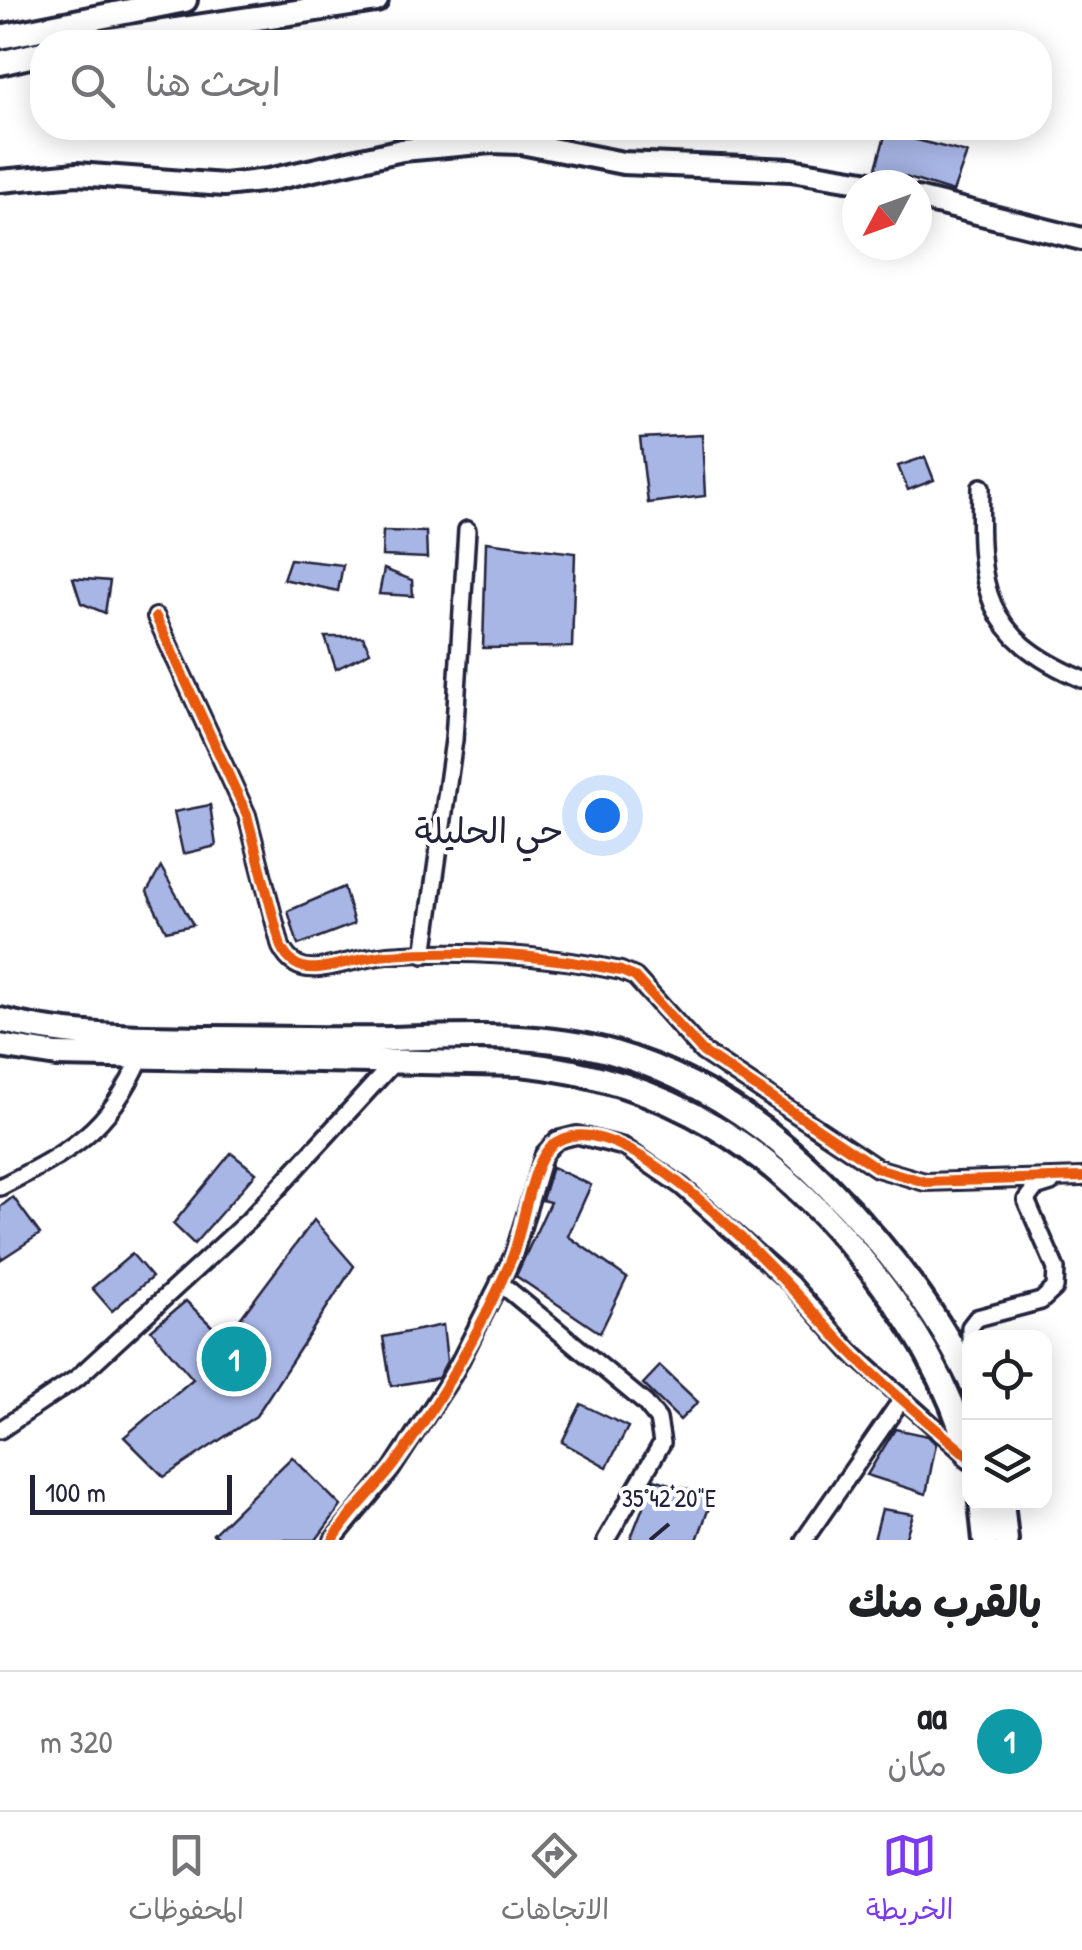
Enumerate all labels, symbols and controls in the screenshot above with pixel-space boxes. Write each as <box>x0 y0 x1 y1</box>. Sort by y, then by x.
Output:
search box <box>30 30 1052 140</box>
text: ابحث هنا <box>145 56 281 108</box>
icon: search <box>65 58 120 113</box>
north arrow <box>842 170 932 260</box>
your location <box>577 790 628 841</box>
district label: حي الحليلة <box>415 807 563 862</box>
pin: 1 <box>202 1322 266 1396</box>
map controls <box>962 1330 1052 1510</box>
button: locate <box>962 1330 1052 1420</box>
button: layers <box>962 1420 1052 1510</box>
scale bar <box>30 1470 232 1514</box>
text: 100 m <box>45 1473 106 1511</box>
text: 35°42'20"E <box>622 1481 716 1515</box>
text: بالقرب منك <box>848 1573 1042 1630</box>
text: aa <box>917 1689 947 1741</box>
text: 320 m <box>40 1720 113 1763</box>
text: 1 <box>1004 1720 1015 1763</box>
text: مكان <box>888 1743 947 1786</box>
tab: المحفوظات <box>129 1828 244 1934</box>
tab: الاتجاهات <box>501 1828 609 1934</box>
tab: الخريطة <box>866 1828 953 1934</box>

